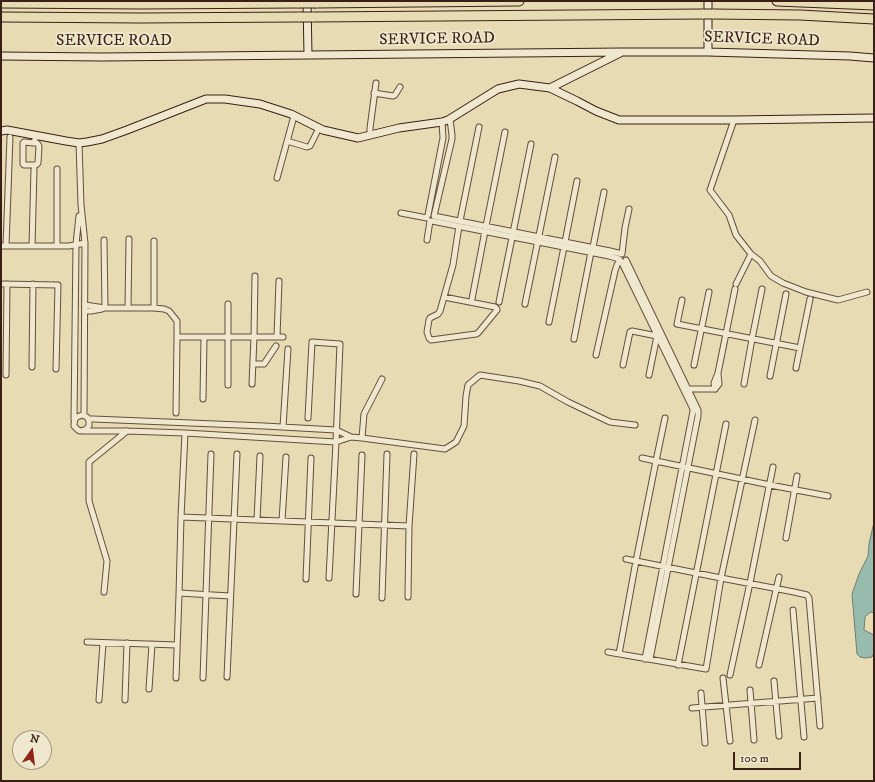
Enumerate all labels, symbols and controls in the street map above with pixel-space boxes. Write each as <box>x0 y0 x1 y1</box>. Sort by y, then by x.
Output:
street label: SERVICE ROAD <box>704 28 820 52</box>
street label: SERVICE ROAD <box>379 29 495 51</box>
street label: SERVICE ROAD <box>56 32 172 52</box>
north arrow <box>12 730 52 770</box>
text: N <box>29 731 41 747</box>
scale bar <box>735 744 803 770</box>
text: 100 m <box>740 751 769 766</box>

